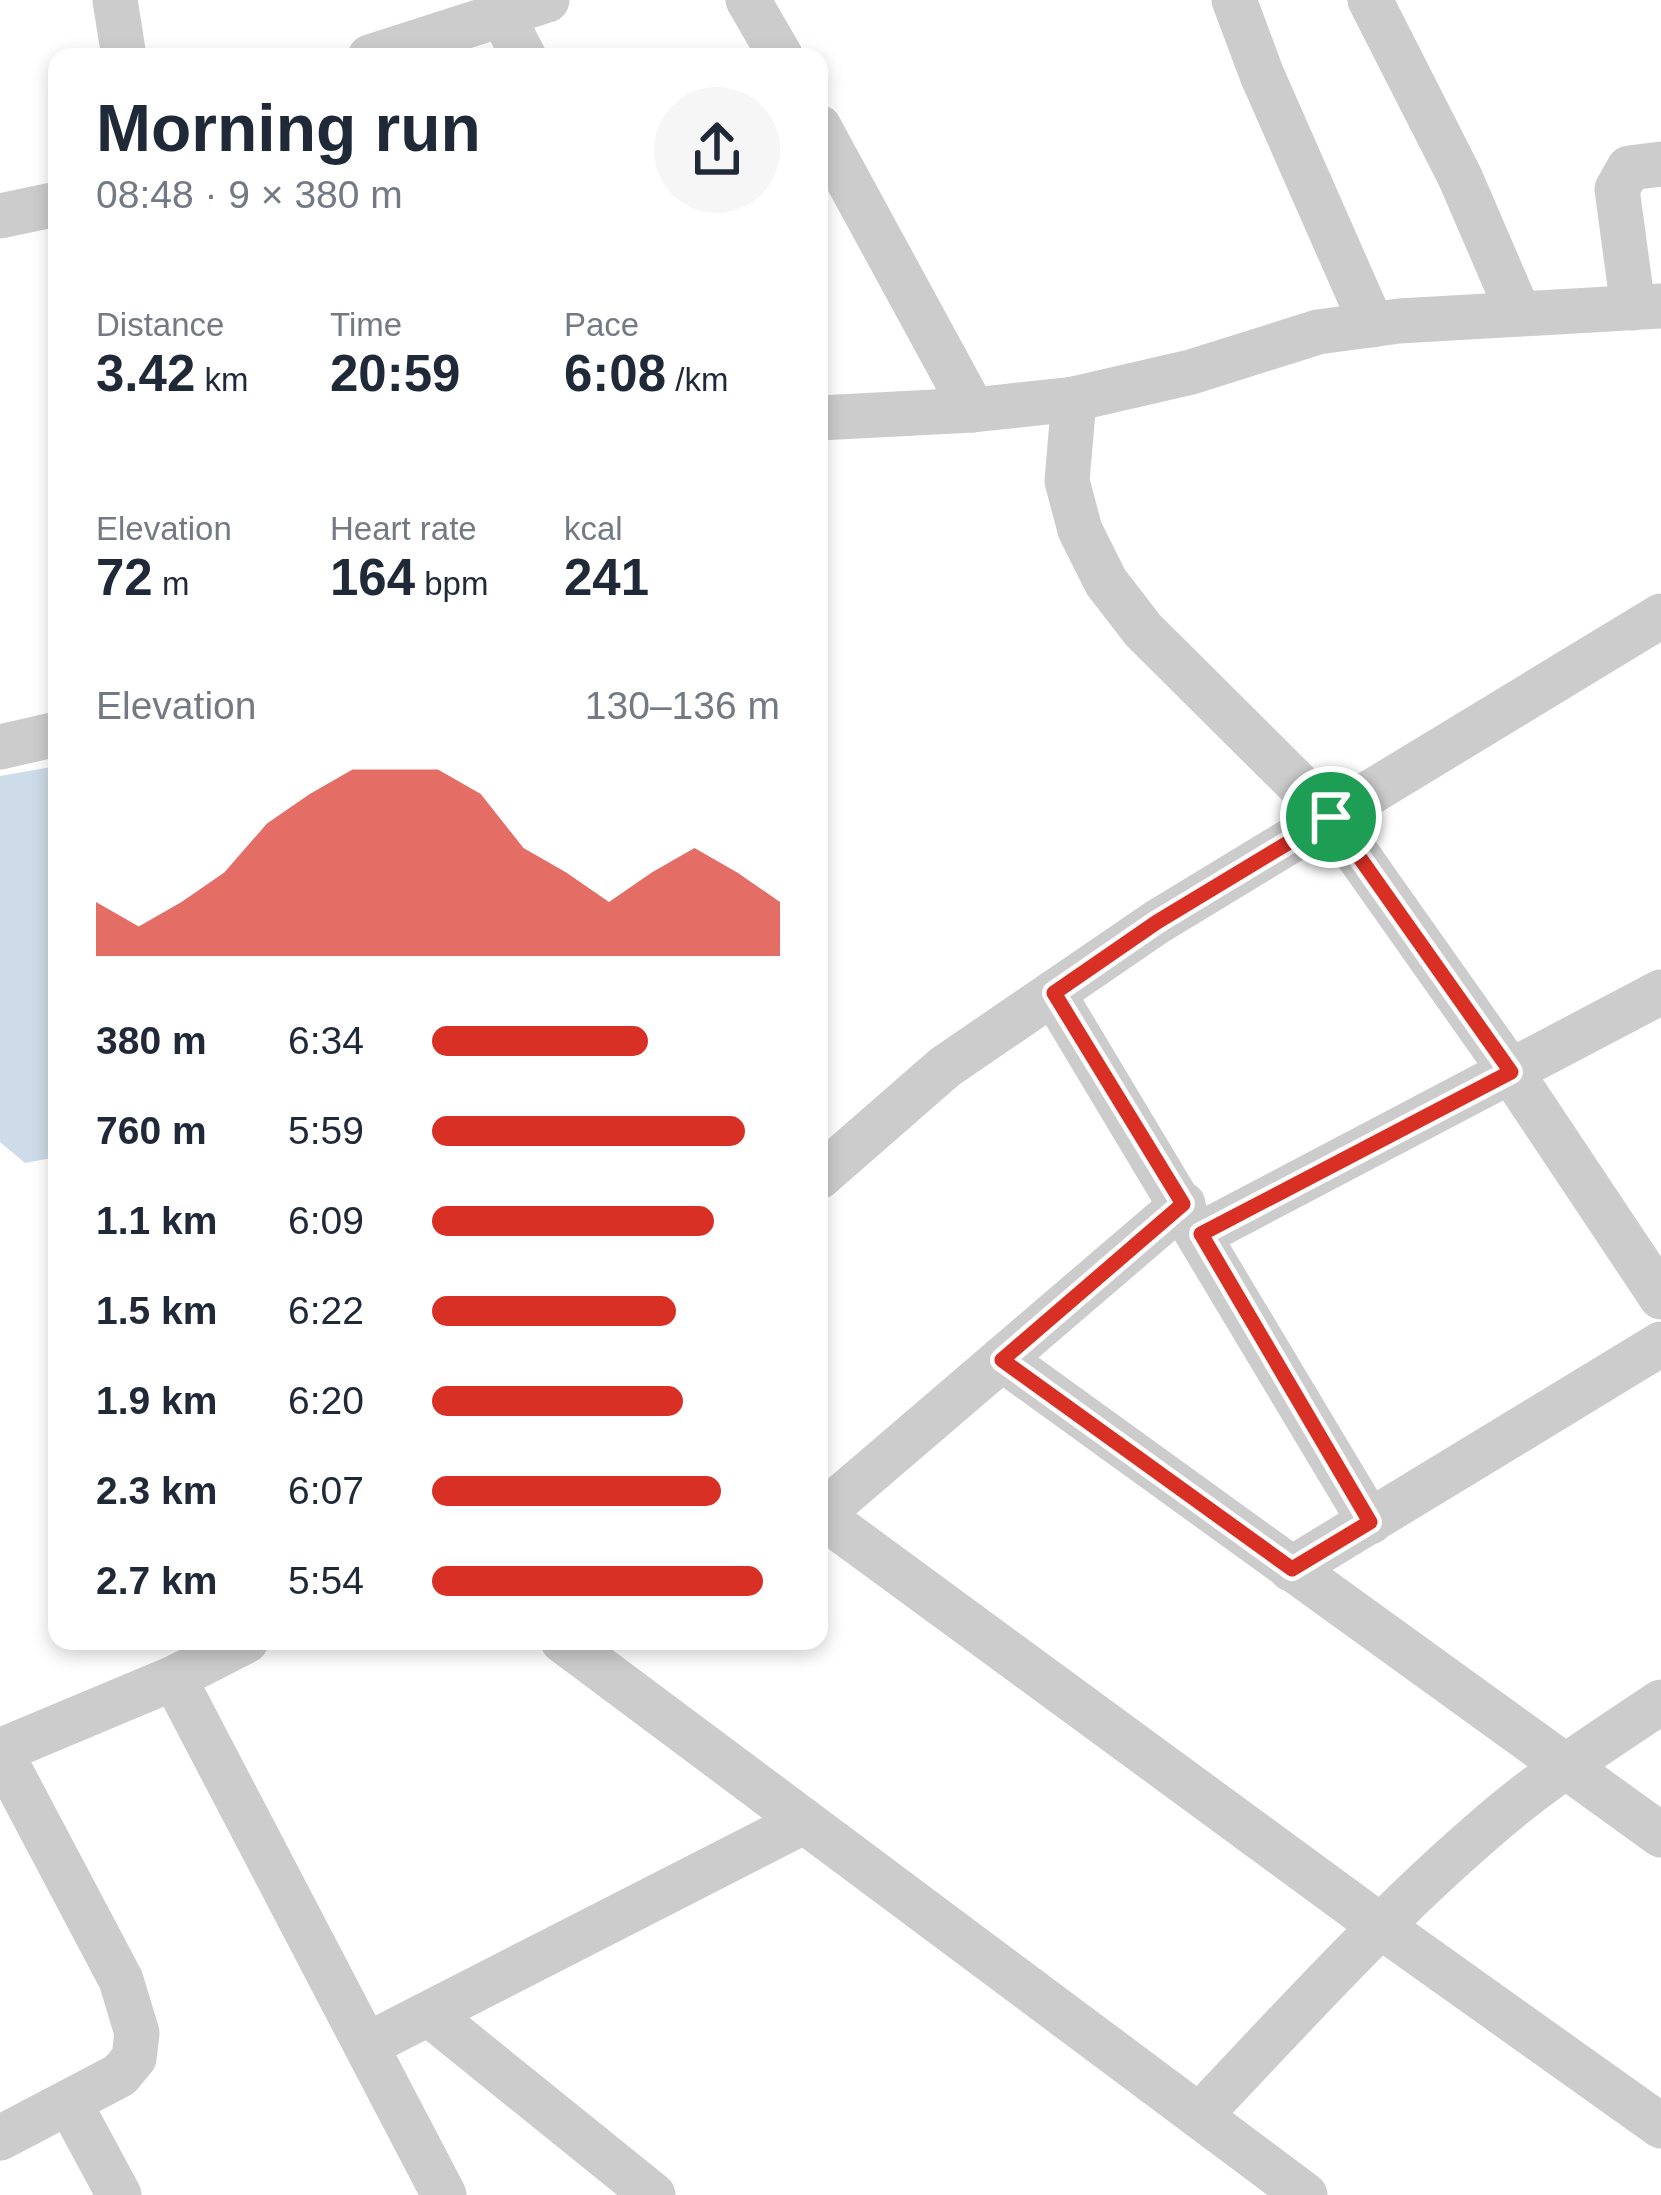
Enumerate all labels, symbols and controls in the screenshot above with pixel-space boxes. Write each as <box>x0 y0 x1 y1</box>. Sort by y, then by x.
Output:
button: share <box>654 87 780 213</box>
text: Morning run <box>96 91 481 165</box>
text: 08:48 · 9 × 380 m <box>96 173 403 216</box>
text: Distance <box>96 306 224 343</box>
text: Time <box>330 306 402 343</box>
text: Pace <box>564 306 639 343</box>
text: 3.42 <box>96 345 195 402</box>
text: 20:59 <box>330 345 460 402</box>
text: 6:08 <box>564 345 666 402</box>
text: km <box>195 361 248 398</box>
text: /km <box>666 361 728 398</box>
text: Elevation <box>96 510 232 547</box>
text: Heart rate <box>330 510 477 547</box>
text: kcal <box>564 510 623 547</box>
text: 72 <box>96 549 153 606</box>
text: 164 <box>330 549 415 606</box>
text: 241 <box>564 549 649 606</box>
text: m <box>153 565 189 602</box>
text: bpm <box>415 565 488 602</box>
text: Elevation <box>96 684 256 727</box>
text: 130–136 m <box>585 684 780 727</box>
pin <box>1280 766 1382 868</box>
icon: arrive <box>1298 784 1364 850</box>
text: 380 m <box>96 1019 207 1062</box>
text: 6:34 <box>288 1019 364 1062</box>
text: 760 m <box>96 1109 207 1152</box>
text: 5:59 <box>288 1109 364 1152</box>
text: 1.1 km <box>96 1199 217 1242</box>
text: 6:09 <box>288 1199 364 1242</box>
text: 1.5 km <box>96 1289 217 1332</box>
text: 6:22 <box>288 1289 364 1332</box>
text: 1.9 km <box>96 1379 217 1422</box>
text: 6:20 <box>288 1379 364 1422</box>
text: 2.3 km <box>96 1469 217 1512</box>
text: 6:07 <box>288 1469 364 1512</box>
text: 2.7 km <box>96 1559 217 1602</box>
text: 5:54 <box>288 1559 364 1602</box>

